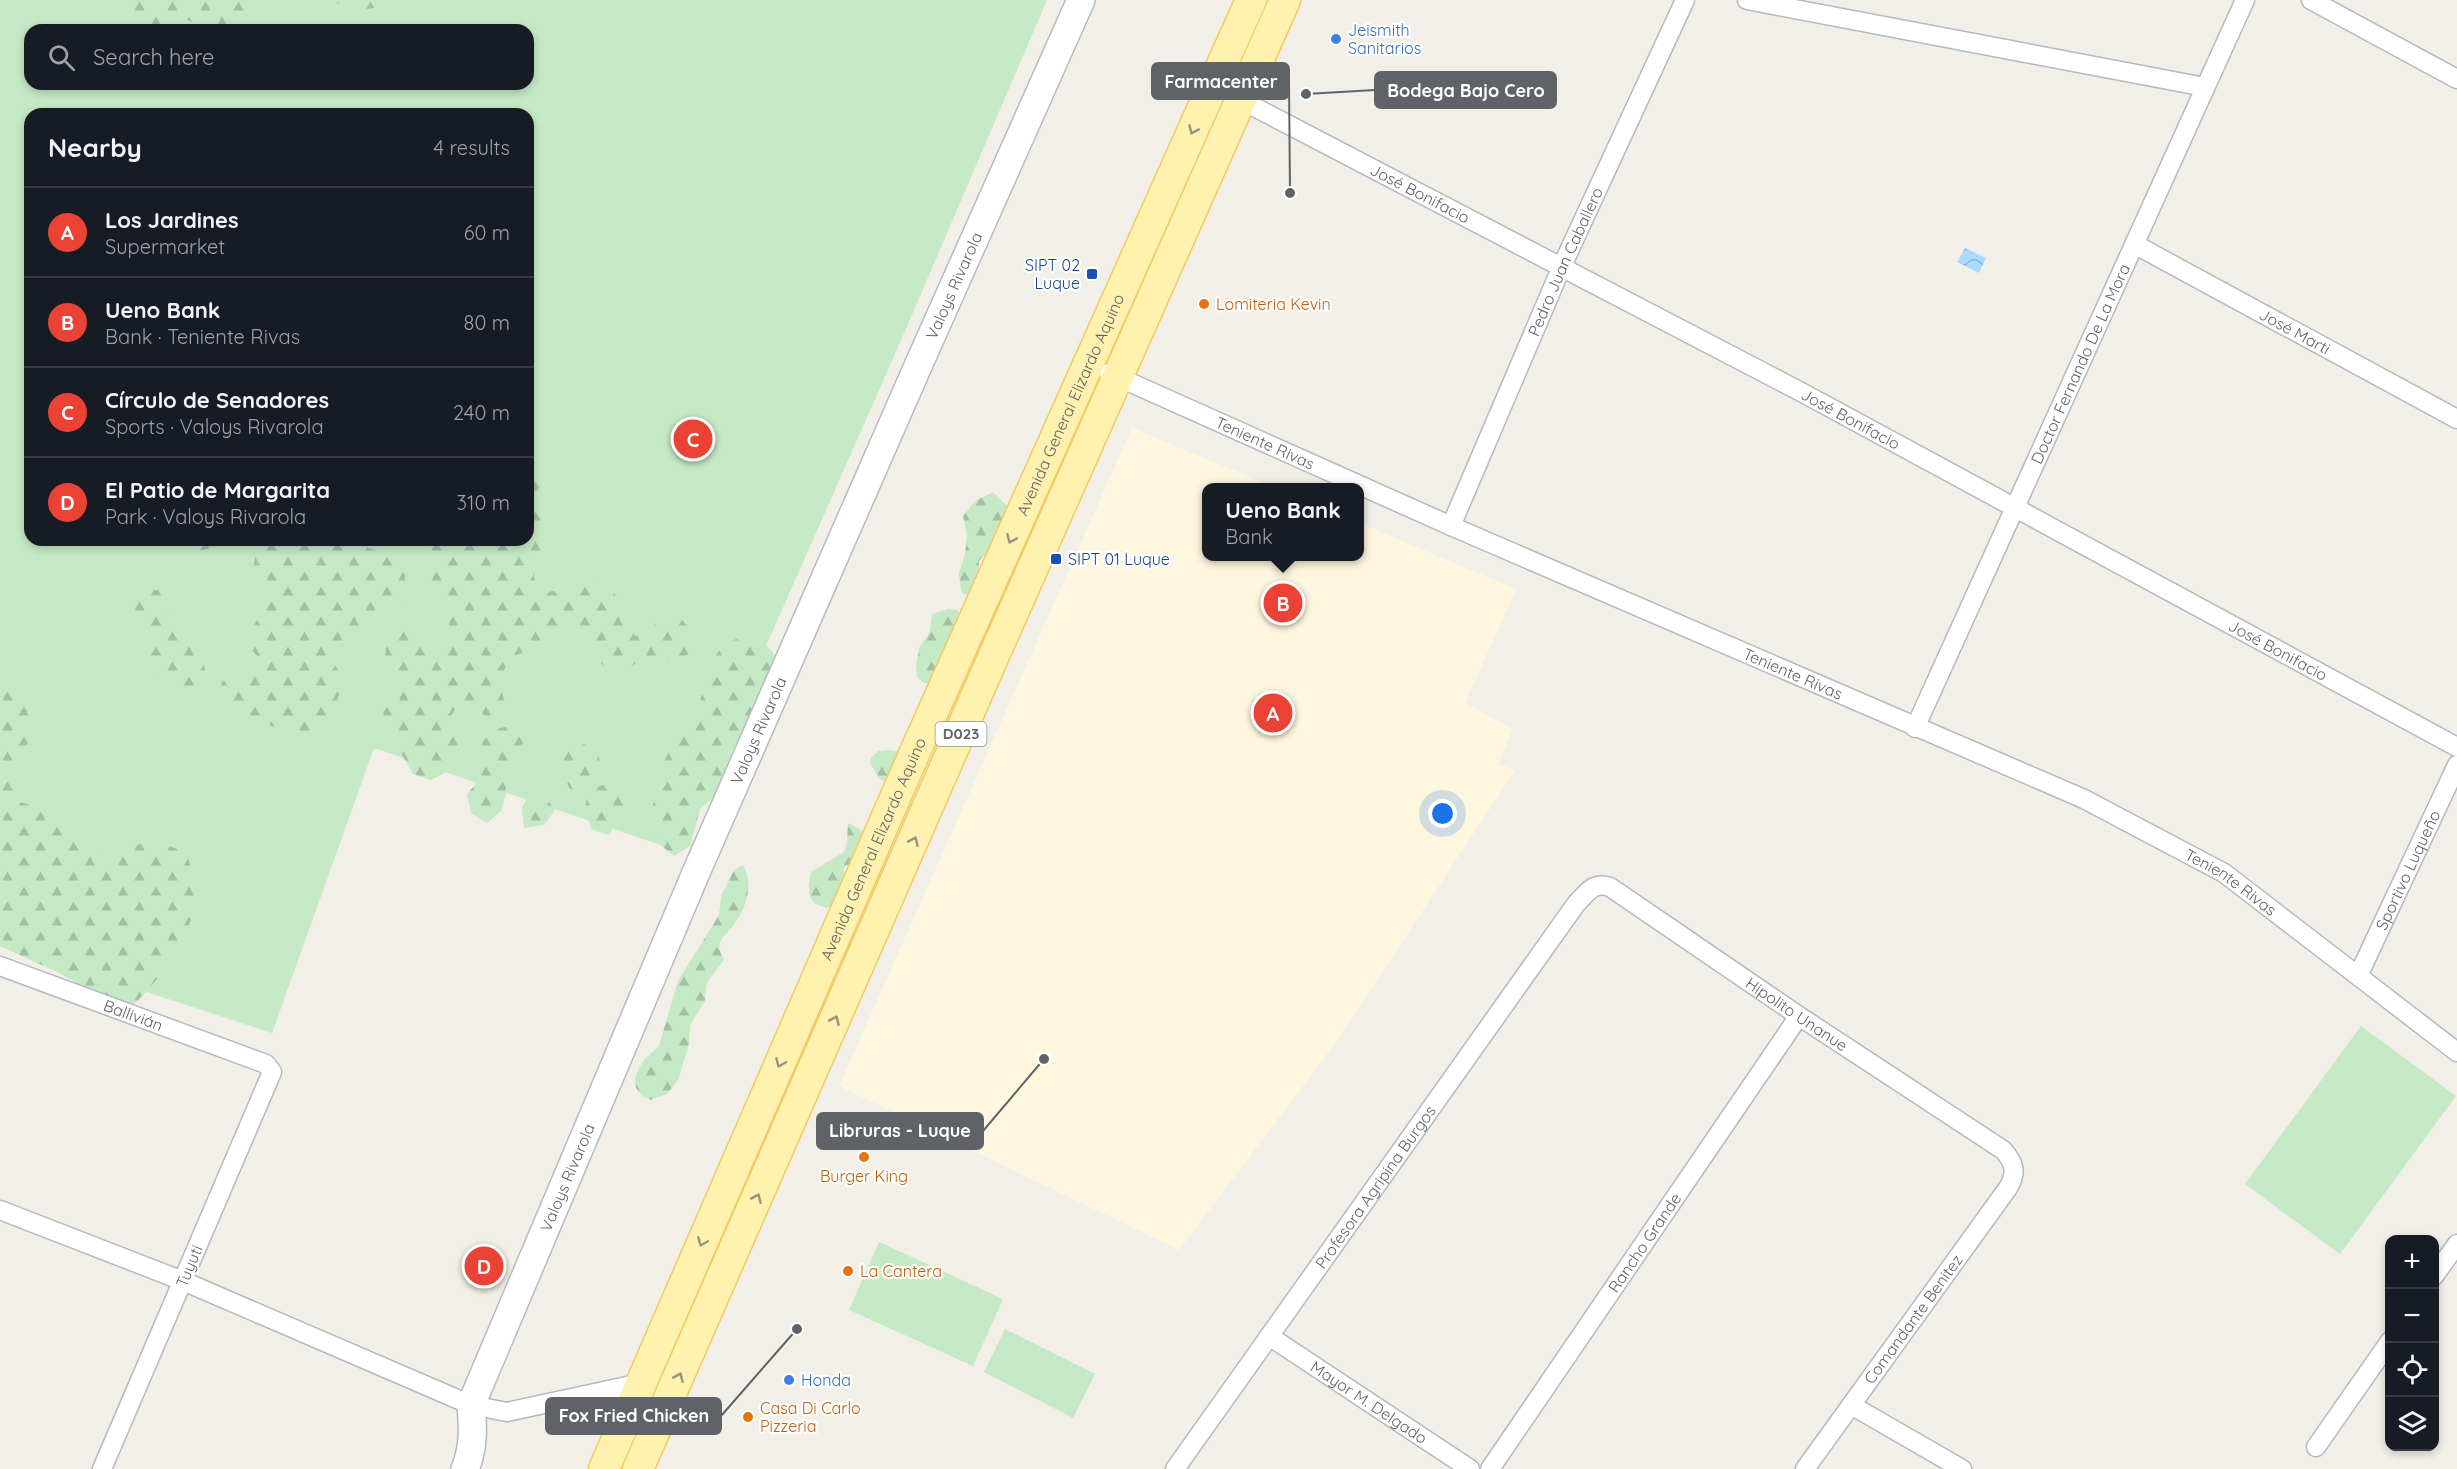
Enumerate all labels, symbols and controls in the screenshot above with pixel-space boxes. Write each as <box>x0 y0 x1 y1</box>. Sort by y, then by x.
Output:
place label: Jeismith Sanitarios <box>1348 20 1421 58</box>
search box <box>24 24 534 90</box>
marker: Jeismith Sanitarios <box>1329 32 1343 46</box>
icon: search <box>45 41 78 74</box>
text: Search here <box>93 43 214 71</box>
callout: Farmacenter <box>1152 63 1289 99</box>
text: Farmacenter <box>1164 70 1278 93</box>
callout: Bodega Bajo Cero <box>1375 72 1556 108</box>
text: Bodega Bajo Cero <box>1387 79 1545 102</box>
one-way arrow <box>1188 124 1200 135</box>
text: Nearby <box>48 131 142 164</box>
text: 4 results <box>434 135 510 160</box>
street label: José Bonifacio <box>1367 159 1473 228</box>
street label: Pedro Juan Caballero <box>1523 184 1607 339</box>
text: Los Jardines <box>105 206 239 234</box>
text: A <box>61 220 74 245</box>
text: 60 m <box>464 220 510 245</box>
street label: Valoys Rivarola <box>921 229 986 342</box>
text: Supermarket <box>105 234 225 259</box>
place label: SIPT 02 Luque <box>1025 255 1080 293</box>
street label: Doctor Fernando De La Mora <box>2026 261 2134 467</box>
marker: SIPT 02 Luque <box>1085 267 1099 281</box>
street label: Avenida General Elizardo Aquino <box>1012 291 1128 519</box>
place label: Lomiteria Kevin <box>1216 294 1331 314</box>
text: Ueno Bank <box>105 296 220 324</box>
marker: Lomiteria Kevin <box>1197 297 1211 311</box>
street label: José Marti <box>2256 304 2334 358</box>
text: B <box>61 310 74 335</box>
text: 80 m <box>464 310 510 335</box>
text: Bank · Teniente Rivas <box>105 324 300 349</box>
street label: José Bonifacio <box>1798 384 1904 454</box>
text: Círculo de Senadores <box>105 386 329 414</box>
text: C <box>61 400 74 425</box>
text: 240 m <box>453 400 510 425</box>
street label: Teniente Rivas <box>1212 412 1318 474</box>
text: Sports · Valoys Rivarola <box>105 414 324 439</box>
pin: C <box>674 416 712 462</box>
text: El Patio de Margarita <box>105 476 330 504</box>
popup <box>1202 483 1364 561</box>
text: D <box>60 490 75 515</box>
text: 310 m <box>457 490 510 515</box>
text: Ueno Bank <box>1225 496 1341 524</box>
text: Park · Valoys Rivarola <box>105 504 306 529</box>
text: Bank <box>1225 524 1273 549</box>
one-way arrow <box>1007 532 1019 543</box>
place label: SIPT 01 Luque <box>1068 549 1170 569</box>
marker: SIPT 01 Luque <box>1049 552 1063 566</box>
pin: B <box>1264 580 1302 626</box>
street label: José Bonifacio <box>2225 615 2331 685</box>
street label: Teniente Rivas <box>1740 643 1846 704</box>
street label: Valoys Rivarola <box>726 674 791 787</box>
pin: A <box>1254 690 1292 736</box>
road number: D023 <box>936 722 986 746</box>
street label: Avenida General Elizardo Aquino <box>816 734 930 963</box>
your location <box>1428 799 1457 828</box>
street label: Sportivo Luqueño <box>2371 807 2444 933</box>
one-way arrow <box>907 837 919 848</box>
street label: Teniente Rivas <box>2182 844 2281 920</box>
street label: Hipolito Unanue <box>1742 973 1852 1055</box>
street label: Ballivián <box>101 995 166 1035</box>
one-way arrow <box>828 1015 840 1026</box>
one-way arrow <box>775 1057 787 1068</box>
street label: Profesora Agripina Burgos <box>1311 1101 1440 1272</box>
callout: Libruras - Luque <box>817 1113 983 1149</box>
text: Libruras - Luque <box>829 1119 971 1142</box>
street label: Valoys Rivarola <box>536 1120 599 1234</box>
marker: Burger King <box>857 1150 871 1164</box>
place label: Burger King <box>820 1166 908 1186</box>
street label: Rancho Grande <box>1603 1189 1685 1296</box>
one-way arrow <box>750 1194 762 1205</box>
map controls <box>2385 1235 2439 1451</box>
button: + <box>2385 1235 2439 1289</box>
one-way arrow <box>698 1236 710 1247</box>
street label: Tuyuti <box>171 1242 207 1290</box>
pin: D <box>464 1244 504 1288</box>
street label: Comandante Benitez <box>1859 1250 1967 1388</box>
place label: La Cantera <box>860 1261 942 1281</box>
marker: La Cantera <box>841 1264 855 1278</box>
button: − <box>2385 1289 2439 1343</box>
button: locate <box>2385 1343 2439 1397</box>
street label: Mayor M. Delgado <box>1307 1356 1431 1448</box>
place label: Honda <box>801 1370 851 1390</box>
one-way arrow <box>672 1372 684 1383</box>
marker: Honda <box>782 1373 796 1387</box>
button: layers <box>2385 1397 2439 1451</box>
callout: Fox Fried Chicken <box>546 1398 721 1434</box>
place label: Casa Di Carlo Pizzeria <box>760 1398 861 1436</box>
text: Fox Fried Chicken <box>559 1404 709 1427</box>
marker: Casa Di Carlo Pizzeria <box>741 1410 755 1424</box>

